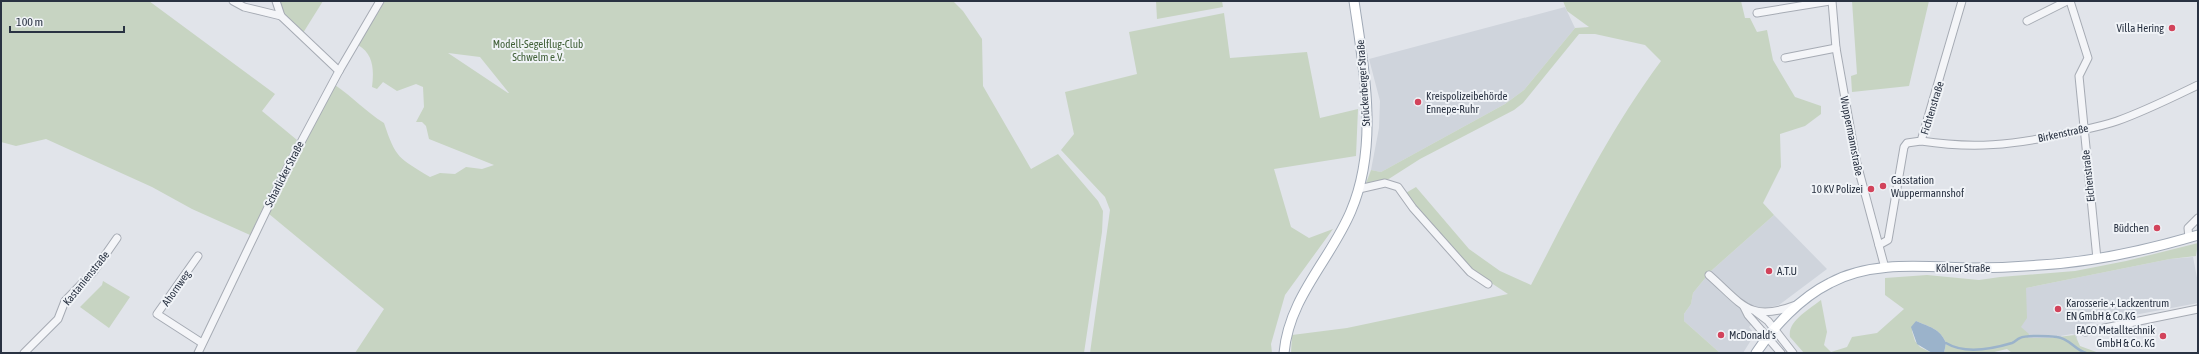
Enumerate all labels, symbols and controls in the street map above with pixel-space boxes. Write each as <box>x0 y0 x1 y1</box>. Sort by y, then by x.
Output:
scale bar <box>10 8 124 34</box>
text: 100 m <box>16 15 43 29</box>
place label: Villa Hering <box>2116 22 2164 34</box>
marker: Villa Hering <box>2167 23 2177 33</box>
park label: Modell-Segelflug-Club Schwelm e.V. <box>493 38 583 63</box>
street label: Strückerberger Straße <box>1354 39 1372 127</box>
street label: Fichtenstraße <box>1918 80 1946 136</box>
place label: Kreispolizeibehörde Ennepe-Ruhr <box>1426 90 1507 115</box>
street label: Wuppermannstraße <box>1838 95 1866 177</box>
marker: Kreispolizeibehörde Ennepe-Ruhr <box>1413 97 1423 107</box>
street label: Birkenstraße <box>2037 122 2089 144</box>
street label: Scharlicker Straße <box>262 139 306 209</box>
street label: Eichenstraße <box>2079 149 2097 203</box>
place label: Gasstation Wuppermannshof <box>1891 174 1964 199</box>
marker: Gasstation Wuppermannshof <box>1878 181 1888 191</box>
place label: 10 KV Polizei <box>1812 183 1863 195</box>
marker: 10 KV Polizei <box>1866 184 1876 194</box>
place label: Büdchen <box>2114 222 2149 234</box>
marker: Büdchen <box>2152 223 2162 233</box>
street label: Kastanienstraße <box>61 249 111 307</box>
street label: Kölner Straße <box>1936 262 1990 274</box>
place label: A.T.U <box>1777 265 1797 277</box>
marker: A.T.U <box>1764 266 1774 276</box>
street label: Ahornweg <box>159 268 193 308</box>
place label: Karosserie + Lackzentrum EN GmbH & Co.KG <box>2066 297 2169 322</box>
marker: Karosserie + Lackzentrum EN GmbH & Co.KG <box>2053 304 2063 314</box>
place label: FACO Metalltechnik GmbH & Co. KG <box>2076 324 2155 349</box>
place label: McDonald's <box>1729 329 1776 341</box>
marker: McDonald's <box>1716 330 1726 340</box>
marker: FACO Metalltechnik GmbH & Co. KG <box>2158 331 2168 341</box>

